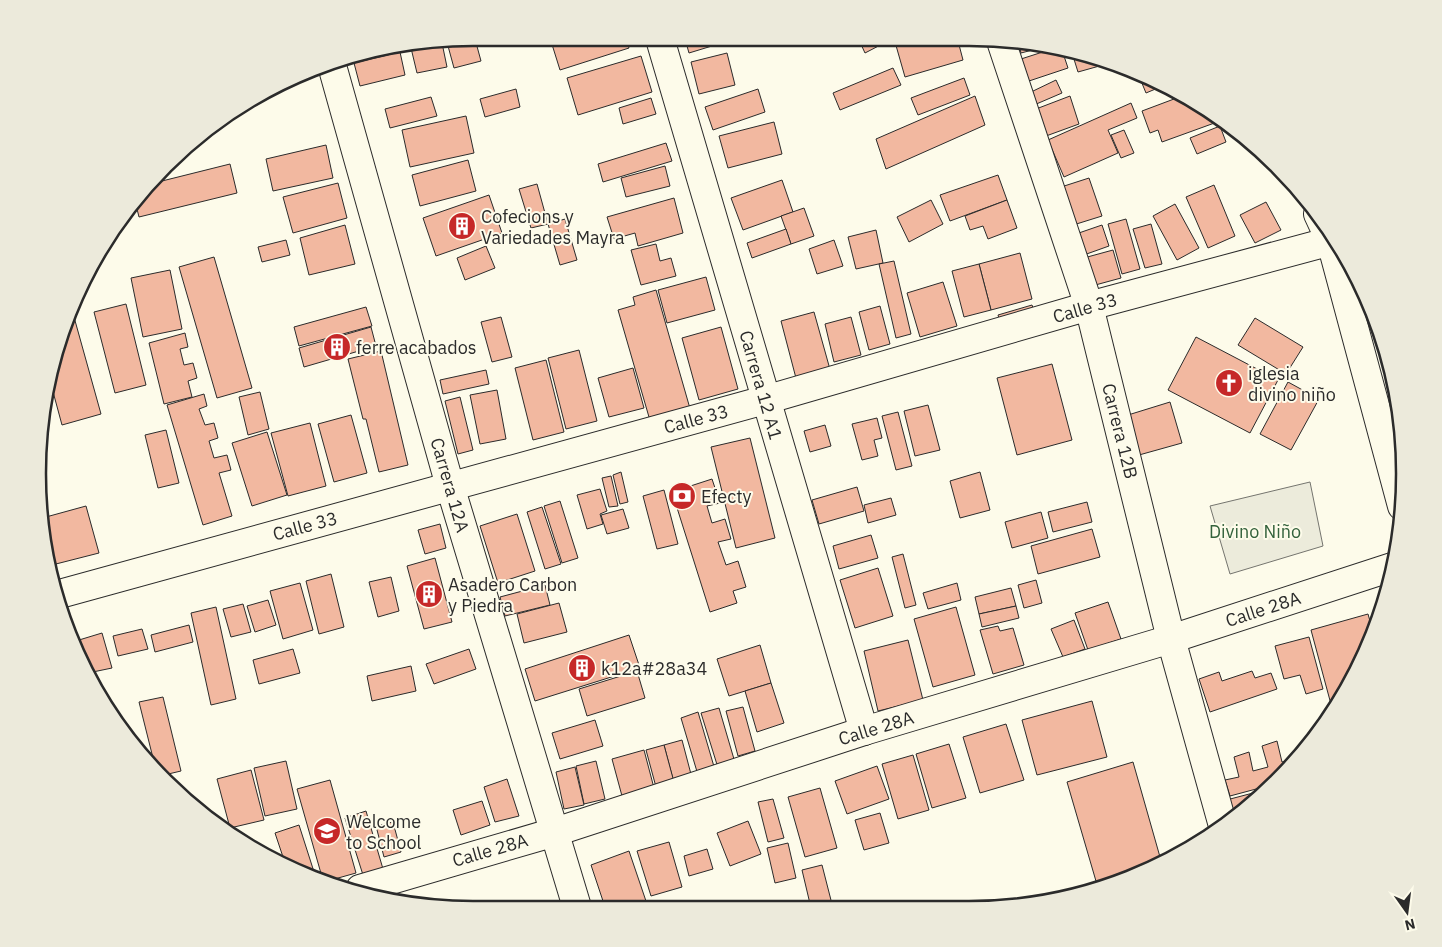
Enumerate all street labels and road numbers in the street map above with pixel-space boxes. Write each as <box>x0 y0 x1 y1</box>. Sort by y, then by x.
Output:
street label: Calle 33 <box>1050 288 1120 328</box>
street label: Carrera 12 A1 <box>734 328 788 442</box>
street label: Carrera 12B <box>1097 381 1143 481</box>
street label: Calle 33 <box>661 399 731 439</box>
street label: Carrera 12A <box>426 435 475 535</box>
street label: Calle 33 <box>270 506 340 546</box>
street label: Calle 28A <box>1222 586 1304 632</box>
street label: Calle 28A <box>835 706 917 750</box>
street label: Calle 28A <box>449 828 531 872</box>

